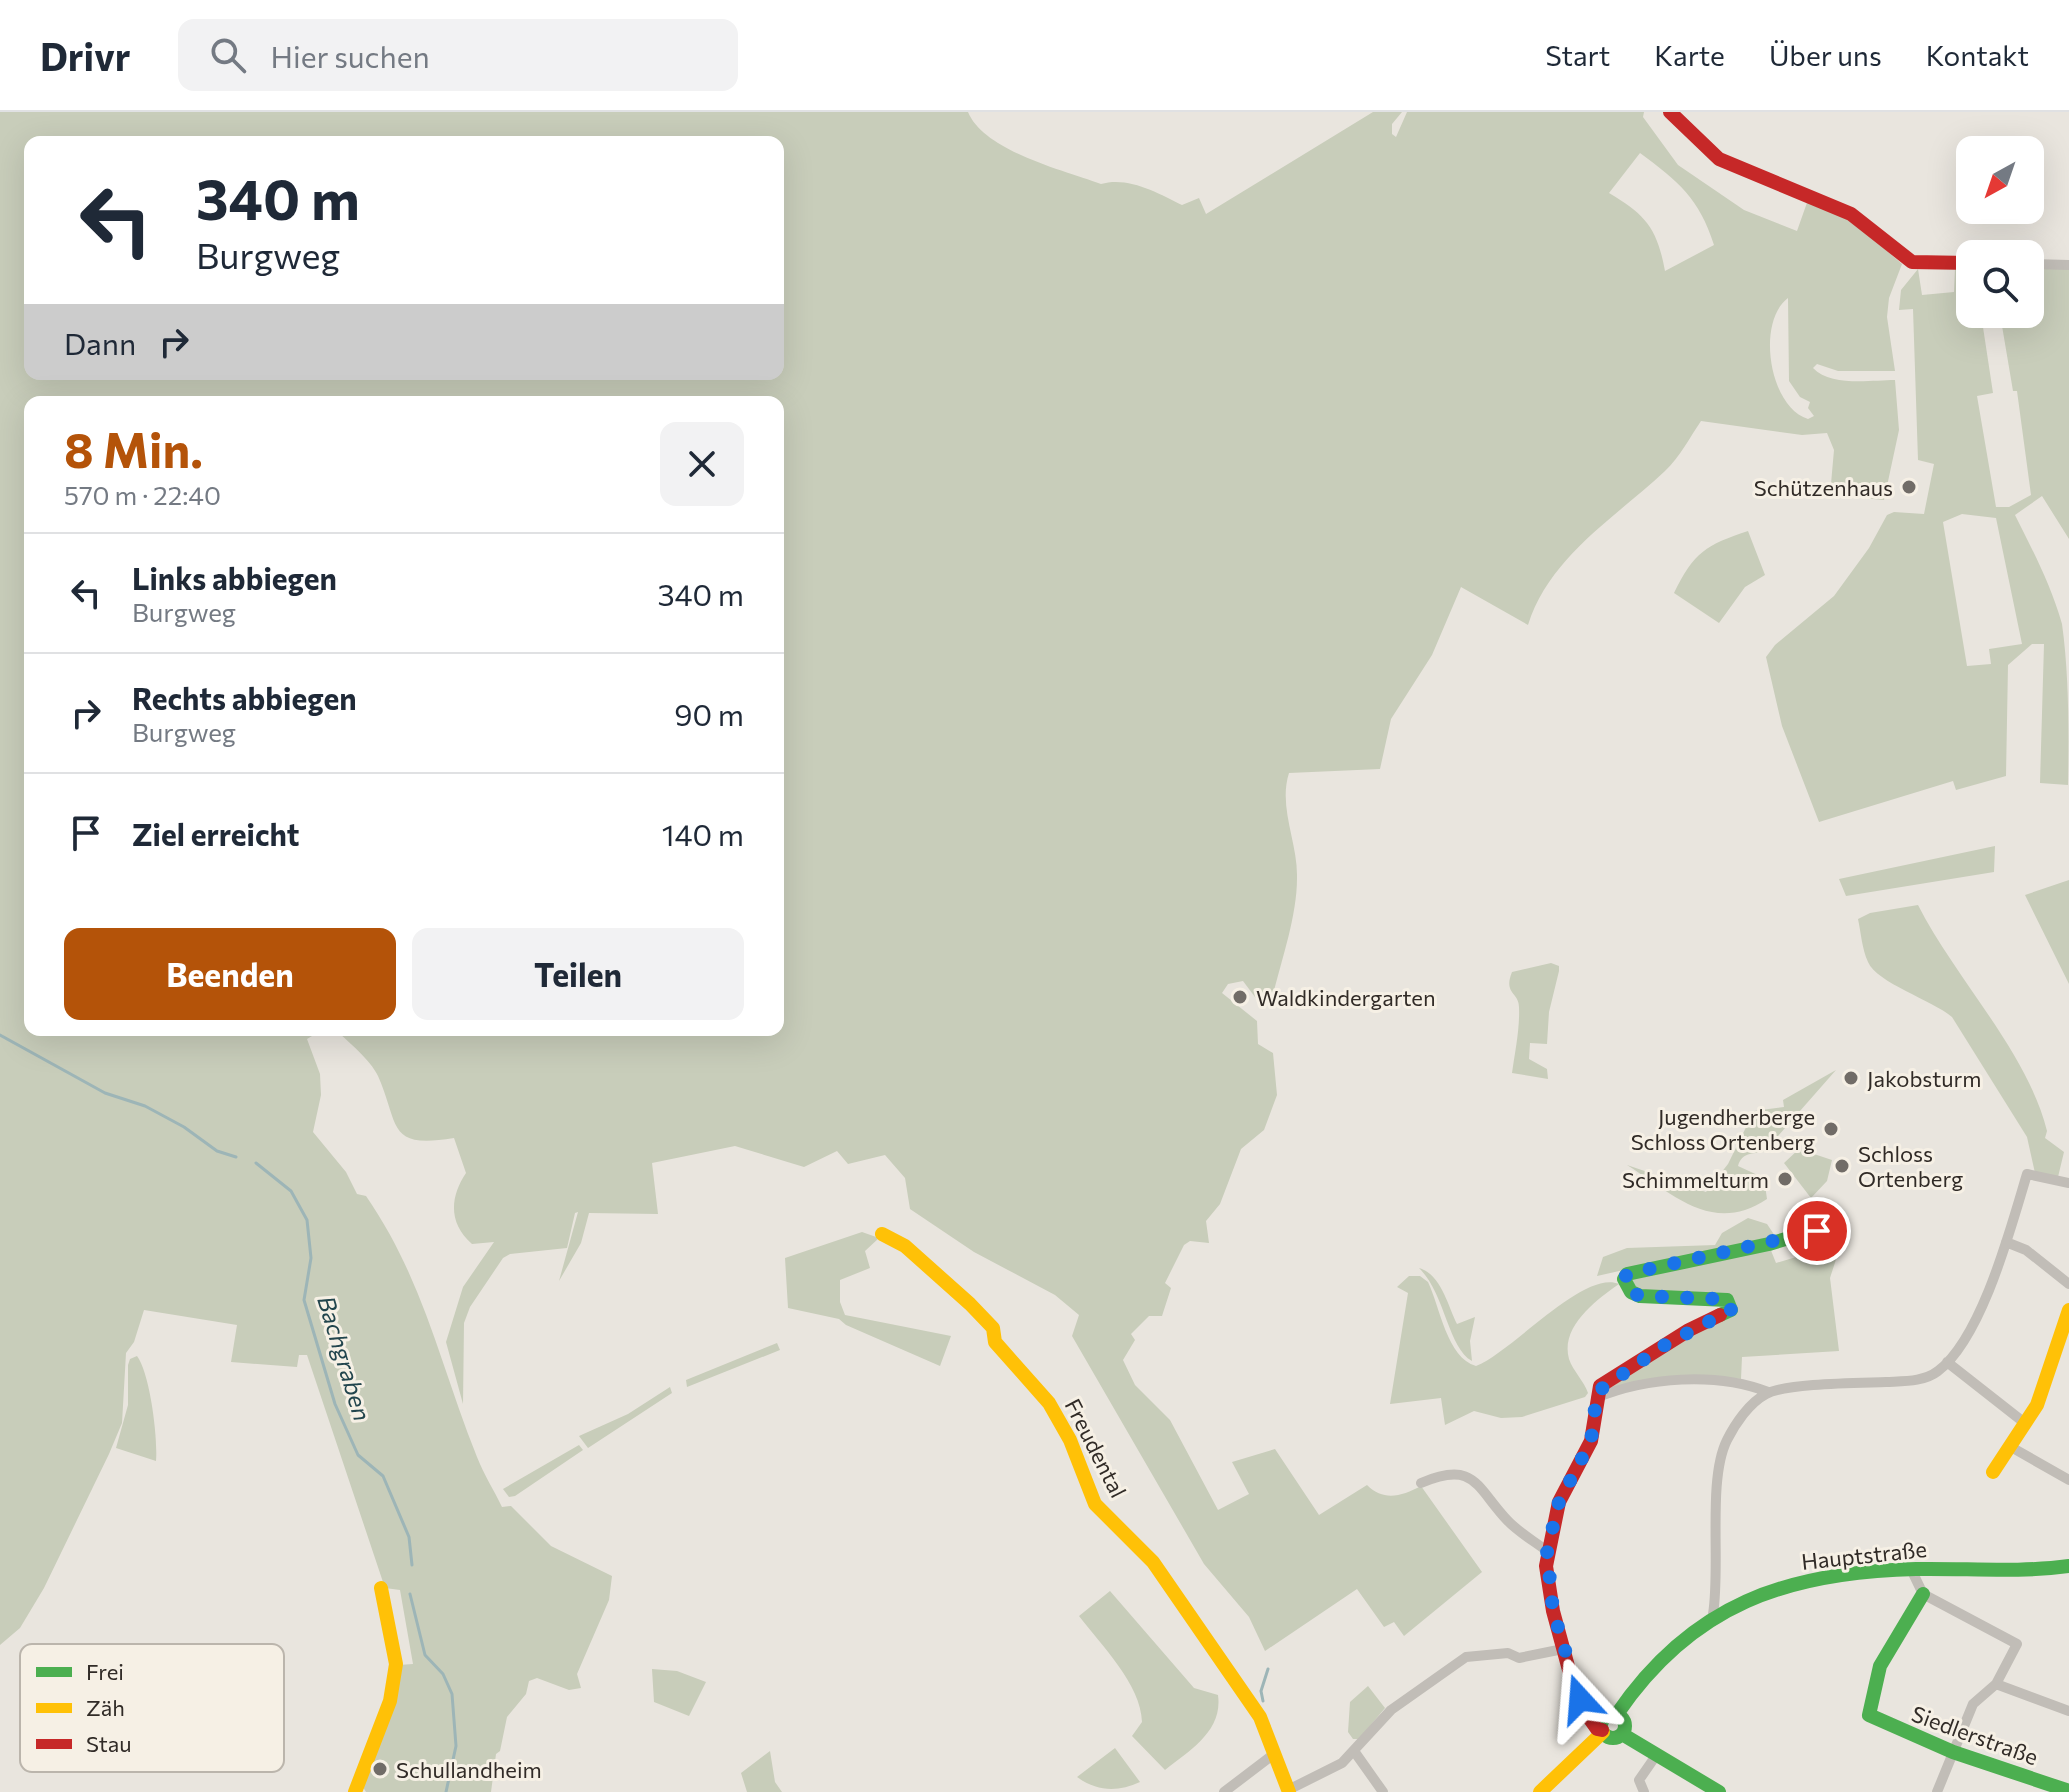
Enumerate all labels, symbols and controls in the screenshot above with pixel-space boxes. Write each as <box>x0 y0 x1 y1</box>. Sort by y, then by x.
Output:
search box <box>178 19 738 91</box>
text: Drivr <box>40 32 130 79</box>
icon: search <box>206 33 250 77</box>
text: Hier suchen <box>270 37 430 74</box>
text: Start <box>1545 38 1610 72</box>
text: Karte <box>1654 38 1725 72</box>
text: Über uns <box>1769 38 1882 72</box>
text: Kontakt <box>1926 38 2029 72</box>
north arrow <box>1956 136 2044 224</box>
map controls <box>1956 136 2044 328</box>
text: 340 m <box>196 163 360 232</box>
icon: left <box>64 168 168 272</box>
text: Burgweg <box>196 232 340 276</box>
button: search <box>1956 240 2044 328</box>
icon: right <box>152 320 196 364</box>
text: Dann <box>64 324 136 361</box>
text: 8 Min. <box>64 419 203 478</box>
button: close <box>660 422 744 506</box>
place label: Schützenhaus <box>1754 474 1893 501</box>
marker: Schützenhaus <box>1900 478 1918 496</box>
text: 570 m · 22:40 <box>64 479 221 510</box>
text: Links abbiegen <box>132 559 337 596</box>
icon: left <box>64 571 108 615</box>
text: 340 m <box>657 575 744 612</box>
text: Burgweg <box>132 596 236 627</box>
text: Rechts abbiegen <box>132 679 357 716</box>
icon: right <box>64 691 108 735</box>
text: 90 m <box>674 695 744 732</box>
text: Burgweg <box>132 716 236 747</box>
icon: arrive <box>64 811 108 855</box>
text: Ziel erreicht <box>132 815 300 852</box>
text: 140 m <box>662 815 744 852</box>
button: Beenden <box>64 928 396 1020</box>
button: Teilen <box>412 928 744 1020</box>
place label: Waldkindergarten <box>1256 984 1436 1011</box>
marker: Waldkindergarten <box>1231 988 1249 1006</box>
place label: Jakobsturm <box>1867 1065 1982 1092</box>
marker: Jakobsturm <box>1842 1069 1860 1087</box>
place label: Jugendherberge Schloss Ortenberg <box>1631 1103 1815 1155</box>
marker: Jugendherberge Schloss Ortenberg <box>1822 1120 1840 1138</box>
place label: Schloss Ortenberg <box>1858 1140 1963 1192</box>
marker: Schloss Ortenberg <box>1833 1157 1851 1175</box>
place label: Schimmelturm <box>1622 1166 1769 1193</box>
marker: Schimmelturm <box>1776 1170 1794 1188</box>
pin <box>1783 1197 1851 1265</box>
icon: arrive <box>1795 1209 1839 1253</box>
water label: Bachgraben <box>312 1292 378 1424</box>
street label: Freudental <box>1060 1394 1132 1502</box>
street label: Hauptstraße <box>1800 1535 1928 1575</box>
legend <box>20 1644 284 1772</box>
position arrow <box>1538 1657 1622 1741</box>
text: Frei <box>86 1658 124 1685</box>
text: Zäh <box>86 1694 125 1721</box>
street label: Siedlerstraße <box>1908 1700 2042 1770</box>
text: Stau <box>86 1730 132 1757</box>
place label: Schullandheim <box>396 1756 542 1783</box>
marker: Schullandheim <box>371 1760 389 1778</box>

